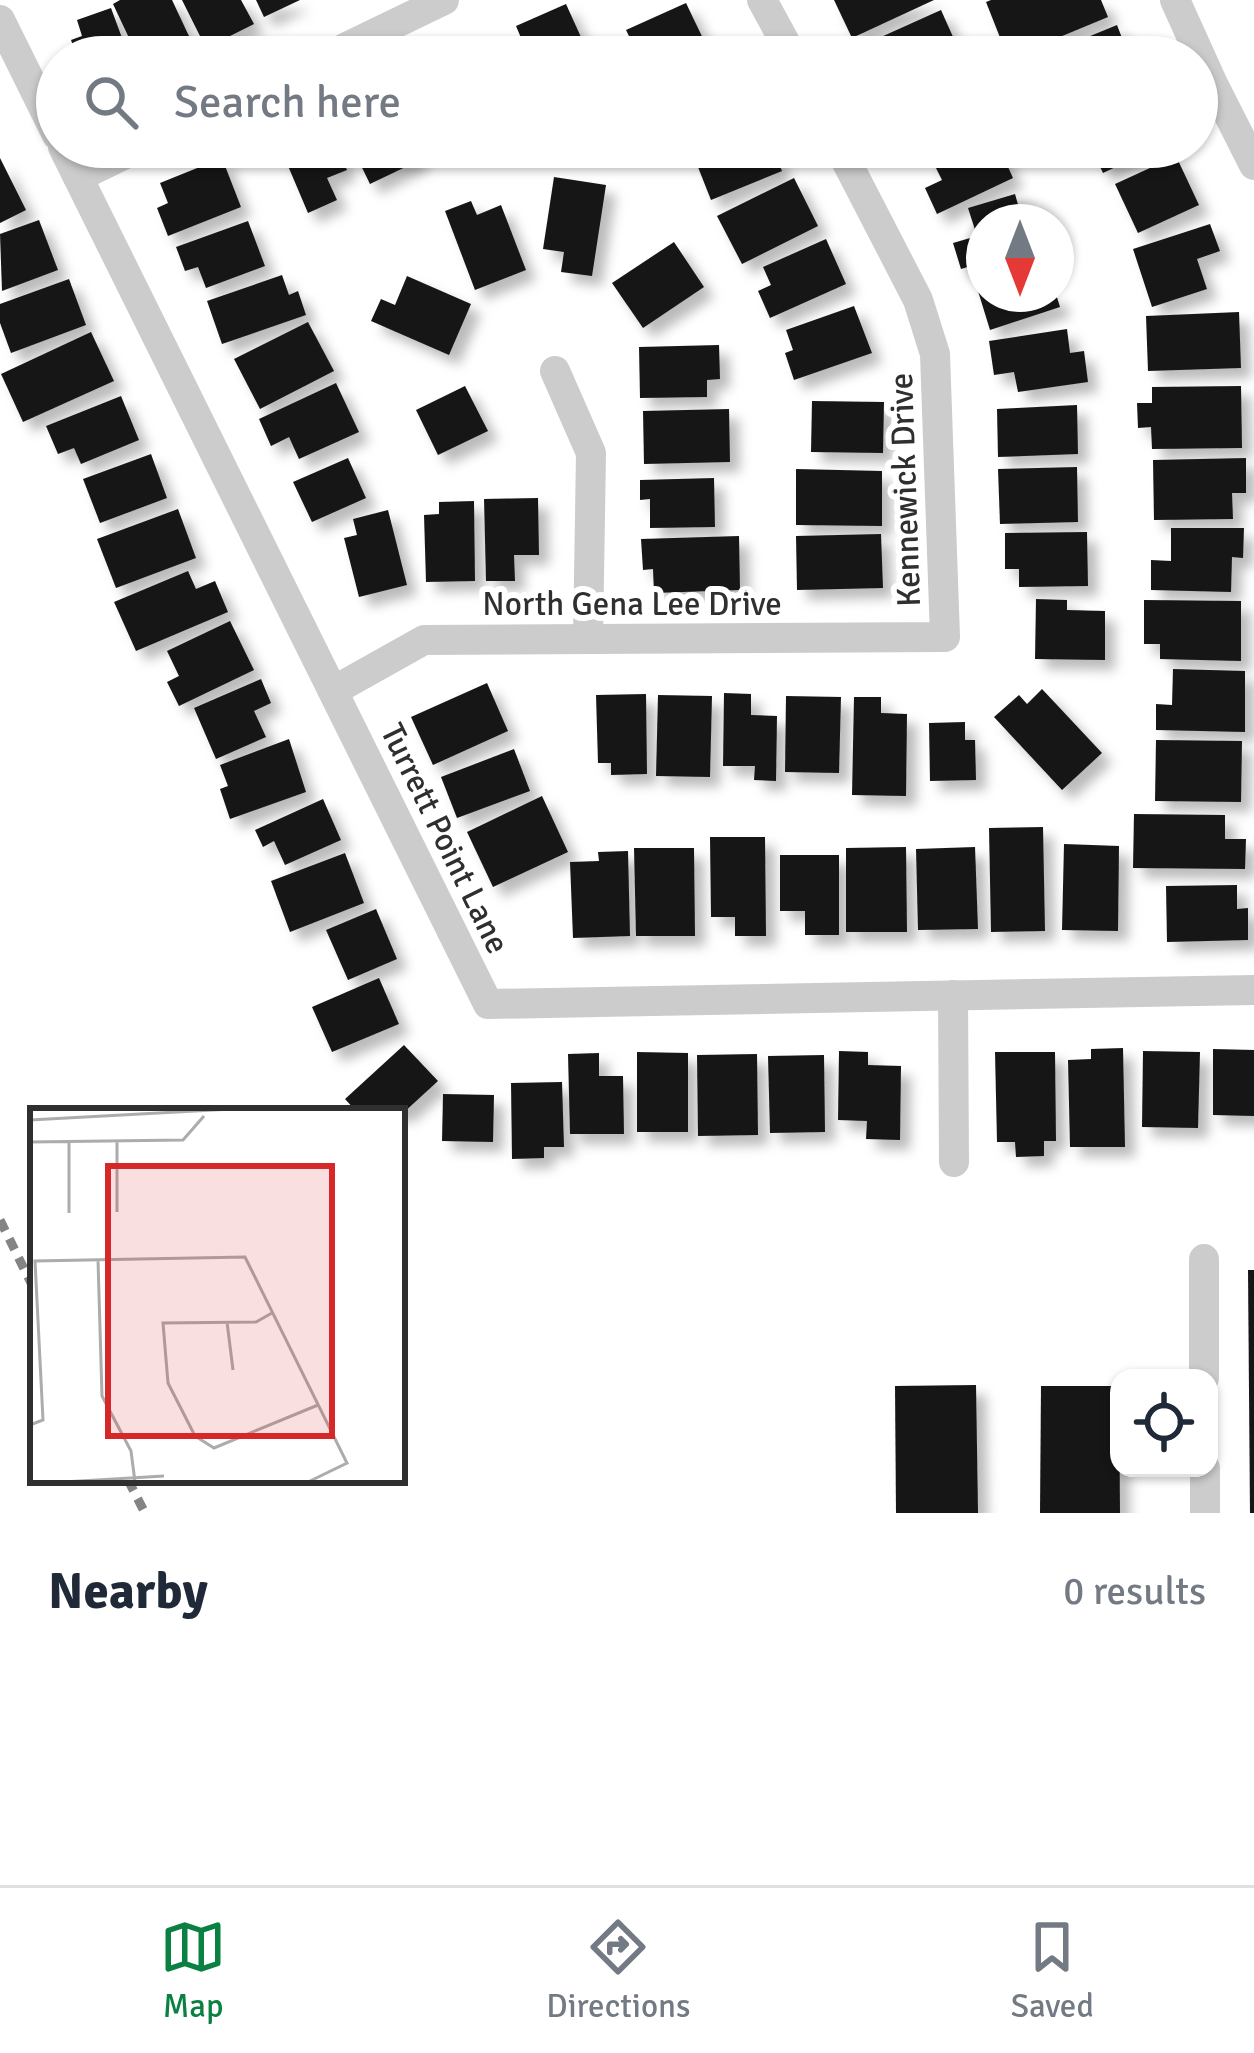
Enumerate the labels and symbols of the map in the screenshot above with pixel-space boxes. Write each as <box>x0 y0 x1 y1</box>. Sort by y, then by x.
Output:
north arrow <box>966 204 1074 312</box>
street label: Kennewick Drive <box>881 372 930 608</box>
street label: North Gena Lee Drive <box>482 584 782 625</box>
street label: Turrett Point Lane <box>371 717 518 960</box>
inset map <box>30 1108 405 1483</box>

